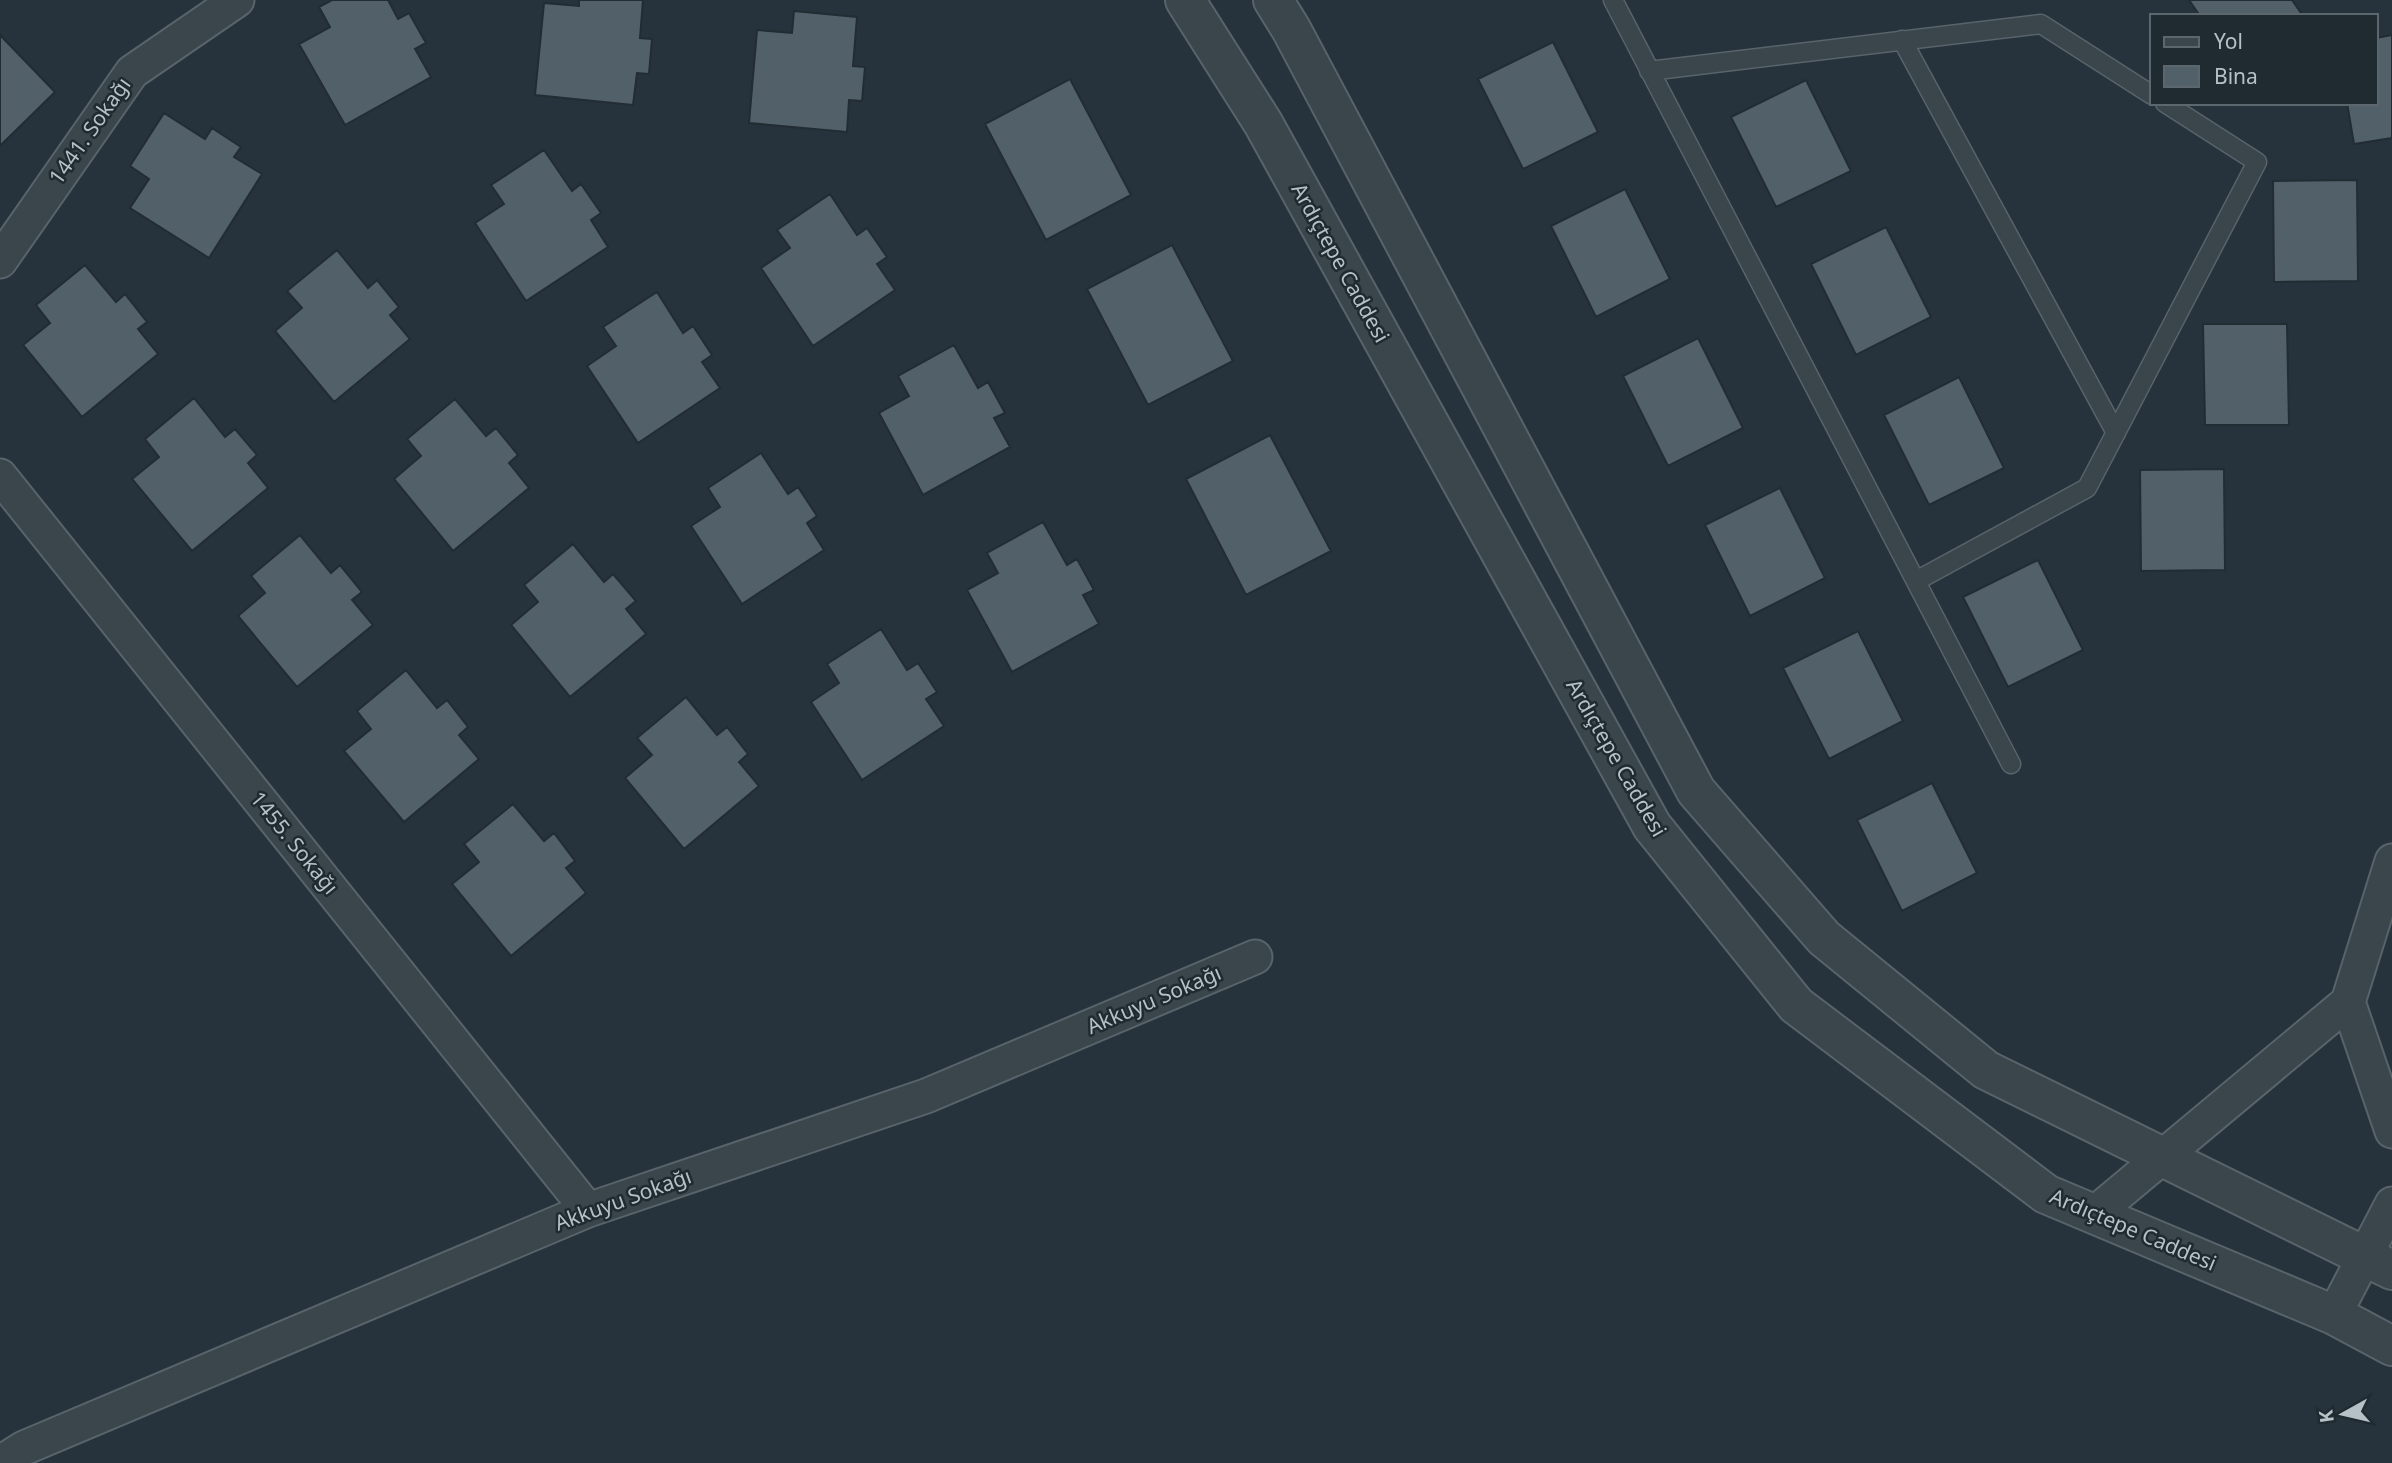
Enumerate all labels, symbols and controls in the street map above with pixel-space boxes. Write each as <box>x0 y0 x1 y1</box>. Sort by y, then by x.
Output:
legend <box>2150 14 2378 105</box>
text: Yol <box>2214 27 2243 55</box>
text: Bina <box>2214 62 2258 90</box>
street label: 1441. Sokağı <box>42 71 136 190</box>
street label: Ardıçtepe Caddesi <box>1285 178 1396 347</box>
street label: Ardıçtepe Caddesi <box>1560 673 1673 842</box>
street label: 1455. Sokağı <box>245 785 345 900</box>
street label: Akkuyu Sokağı <box>1082 958 1225 1040</box>
street label: Akkuyu Sokağı <box>550 1161 695 1237</box>
street label: Ardıçtepe Caddesi <box>2046 1181 2221 1277</box>
north arrow <box>2308 1379 2378 1449</box>
text: K <box>2312 1408 2340 1424</box>

